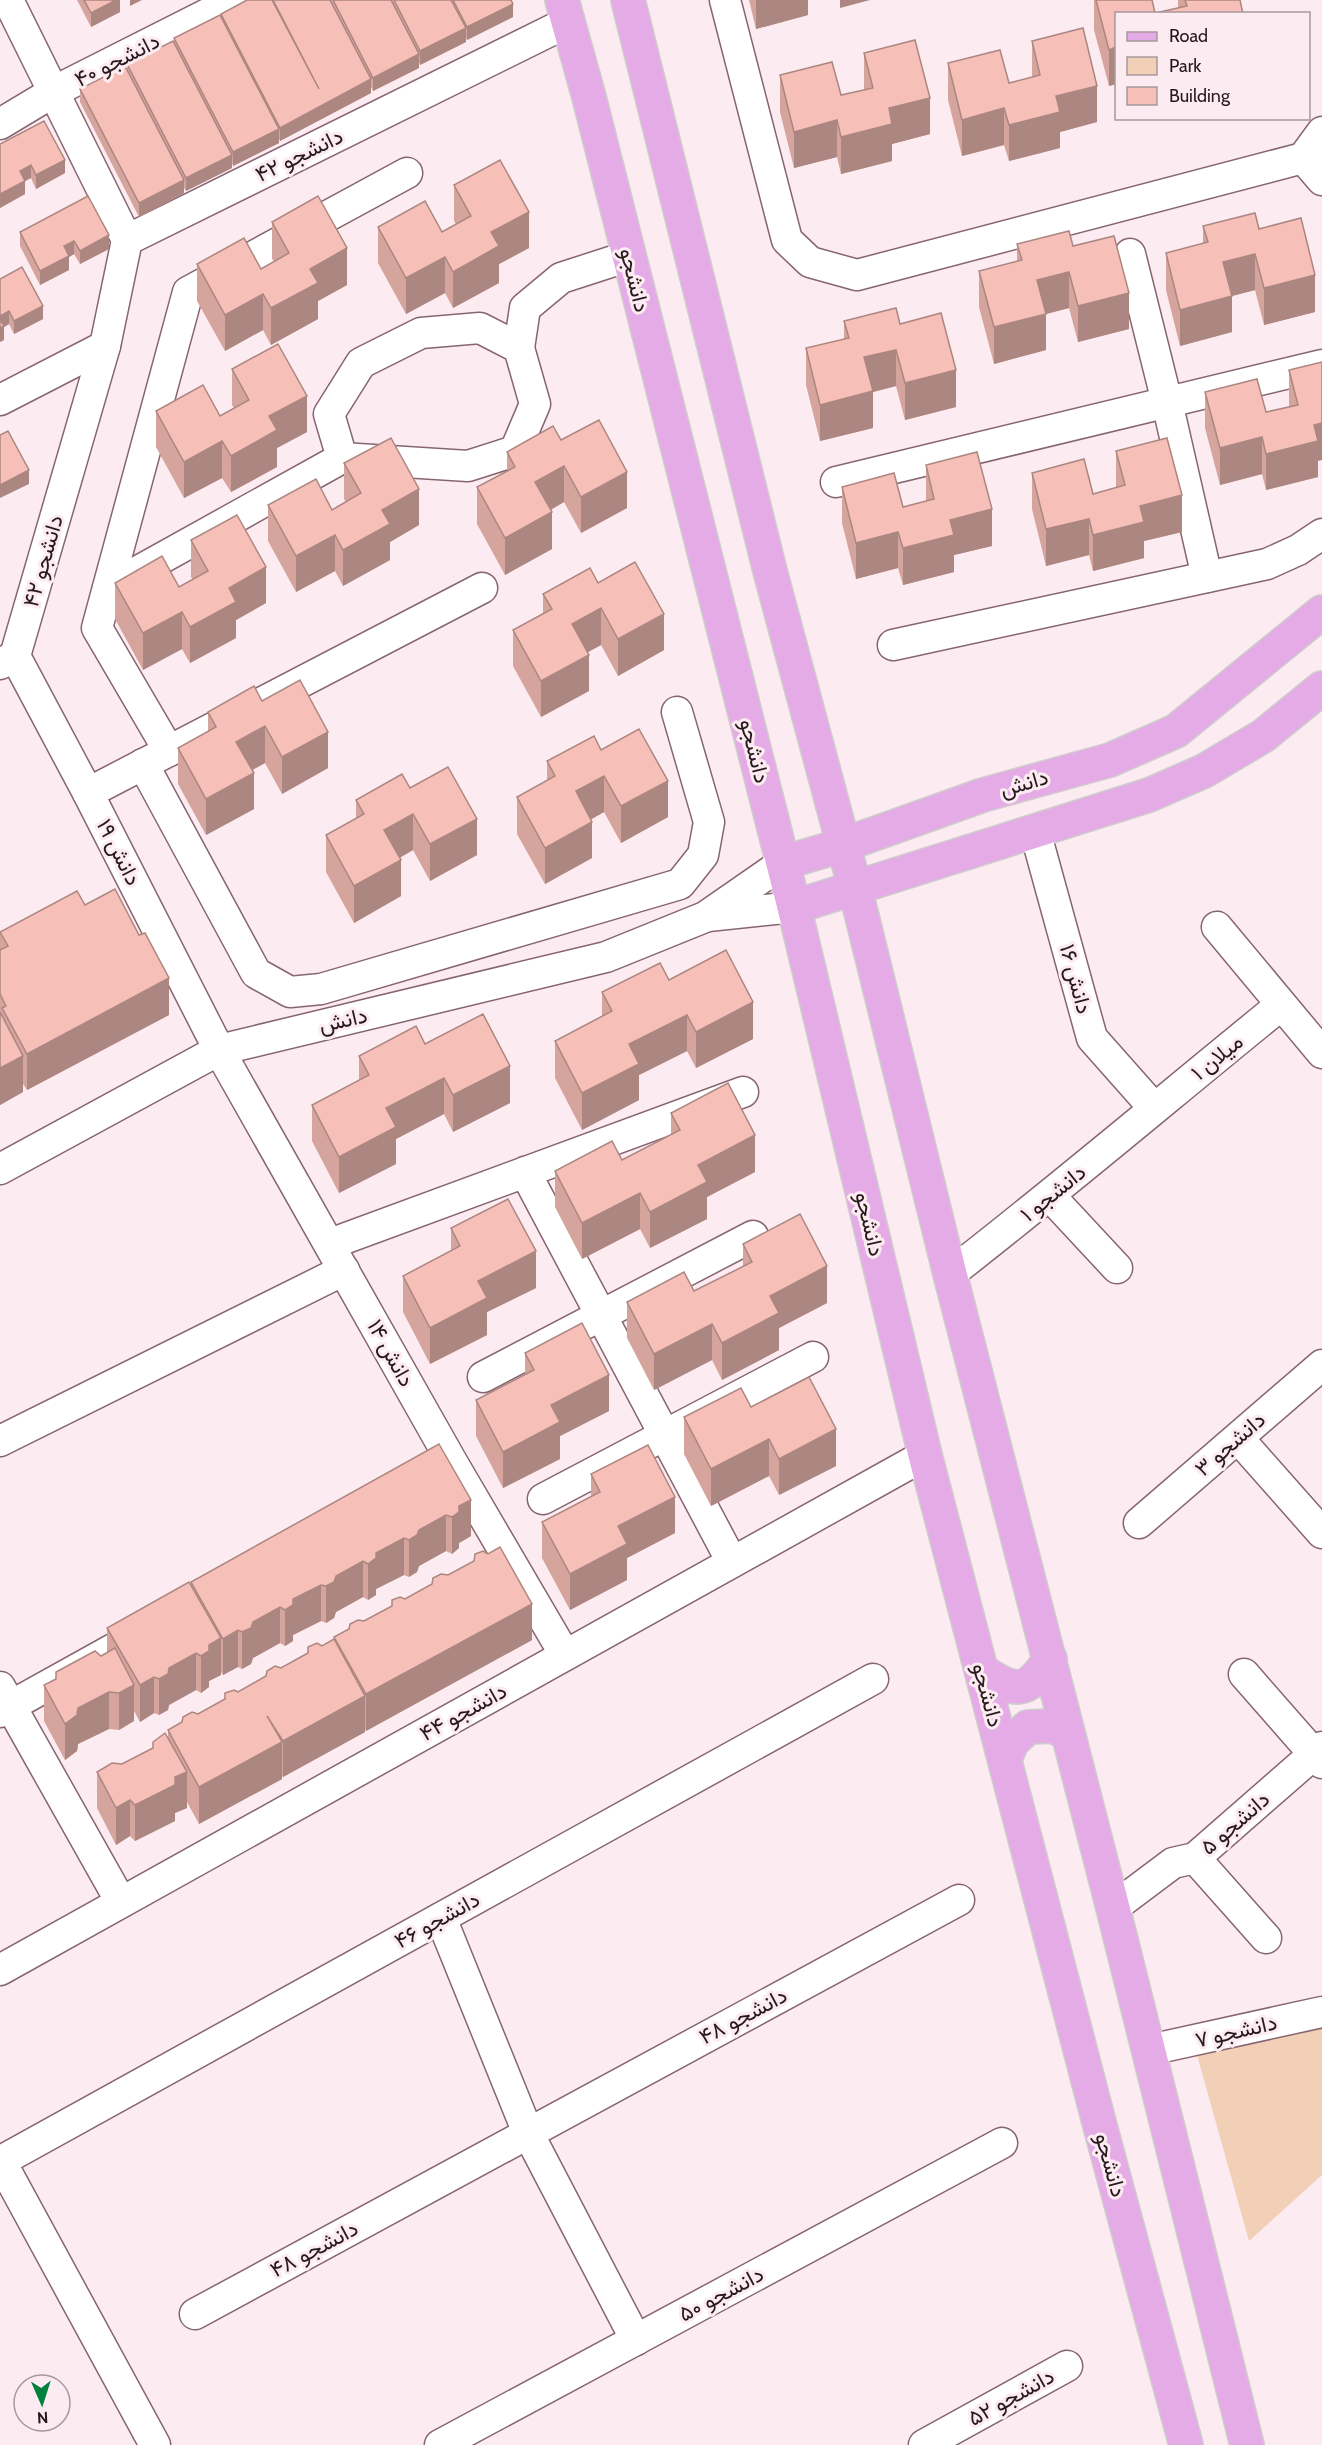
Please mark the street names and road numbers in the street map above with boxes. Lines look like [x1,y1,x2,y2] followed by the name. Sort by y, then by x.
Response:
[70,27,164,93] street label: دانشجو ۴۰
[251,122,347,188] street label: دانشجو ۴۲
[614,245,656,315] street label: دانشجو
[17,512,69,610] street label: دانشجو ۴۲
[734,716,776,786] street label: دانشجو
[997,763,1051,803] street label: دانش
[91,814,147,890] street label: دانش ۱۹
[1054,941,1098,1017] street label: دانش ۱۶
[316,1001,370,1039] street label: دانش
[1186,1028,1248,1086] street label: میلان ۱
[1015,1158,1091,1228] street label: دانشجو ۱
[850,1189,890,1259] street label: دانشجو
[361,1315,421,1391] street label: دانش ۱۴
[1189,1406,1271,1482] street label: دانشجو ۳
[967,1660,1009,1730] street label: دانشجو
[415,1677,511,1747] street label: دانشجو ۴۴
[1195,1786,1275,1860] street label: دانشجو ۵
[390,1886,484,1954] street label: دانشجو ۴۶
[694,1982,792,2050] street label: دانشجو ۴۸
[1192,2008,1280,2054] street label: دانشجو ۷
[1090,2130,1132,2200] street label: دانشجو
[265,2215,363,2283] street label: دانشجو ۴۸
[674,2260,768,2328] street label: دانشجو ۵۰
[963,2362,1059,2432] street label: دانشجو ۵۲

